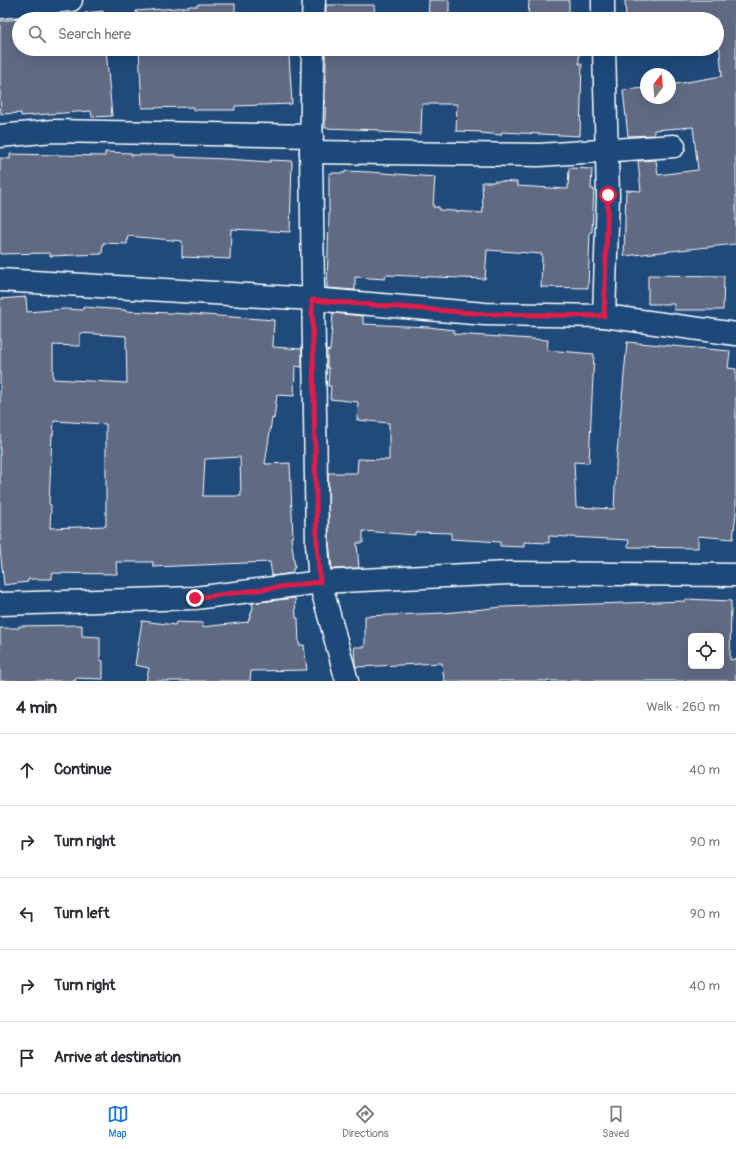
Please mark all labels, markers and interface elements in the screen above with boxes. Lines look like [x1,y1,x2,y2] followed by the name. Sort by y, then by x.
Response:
[12,12,724,56] search box
[26,23,48,45] icon: search
[58,25,131,44] text: Search here
[640,68,676,104] north arrow
[599,186,617,204] route start
[186,589,204,607] route end
[688,633,724,669] map controls
[688,633,724,669] button: locate
[16,697,57,718] text: 4 min
[646,699,720,715] text: Walk · 260 m
[16,759,38,781] icon: ahead
[54,760,112,779] text: Continue
[689,762,720,778] text: 40 m
[16,831,38,853] icon: right
[54,832,115,851] text: Turn right
[690,834,720,850] text: 90 m
[16,903,38,925] icon: left
[54,904,110,923] text: Turn left
[690,906,720,922] text: 90 m
[16,975,38,997] icon: right
[54,976,115,995] text: Turn right
[689,978,720,994] text: 40 m
[16,1047,38,1069] icon: arrive
[54,1048,181,1067] text: Arrive at destination
[107,1103,129,1140] tab: Map
[342,1103,389,1140] tab: Directions
[602,1103,629,1140] tab: Saved

